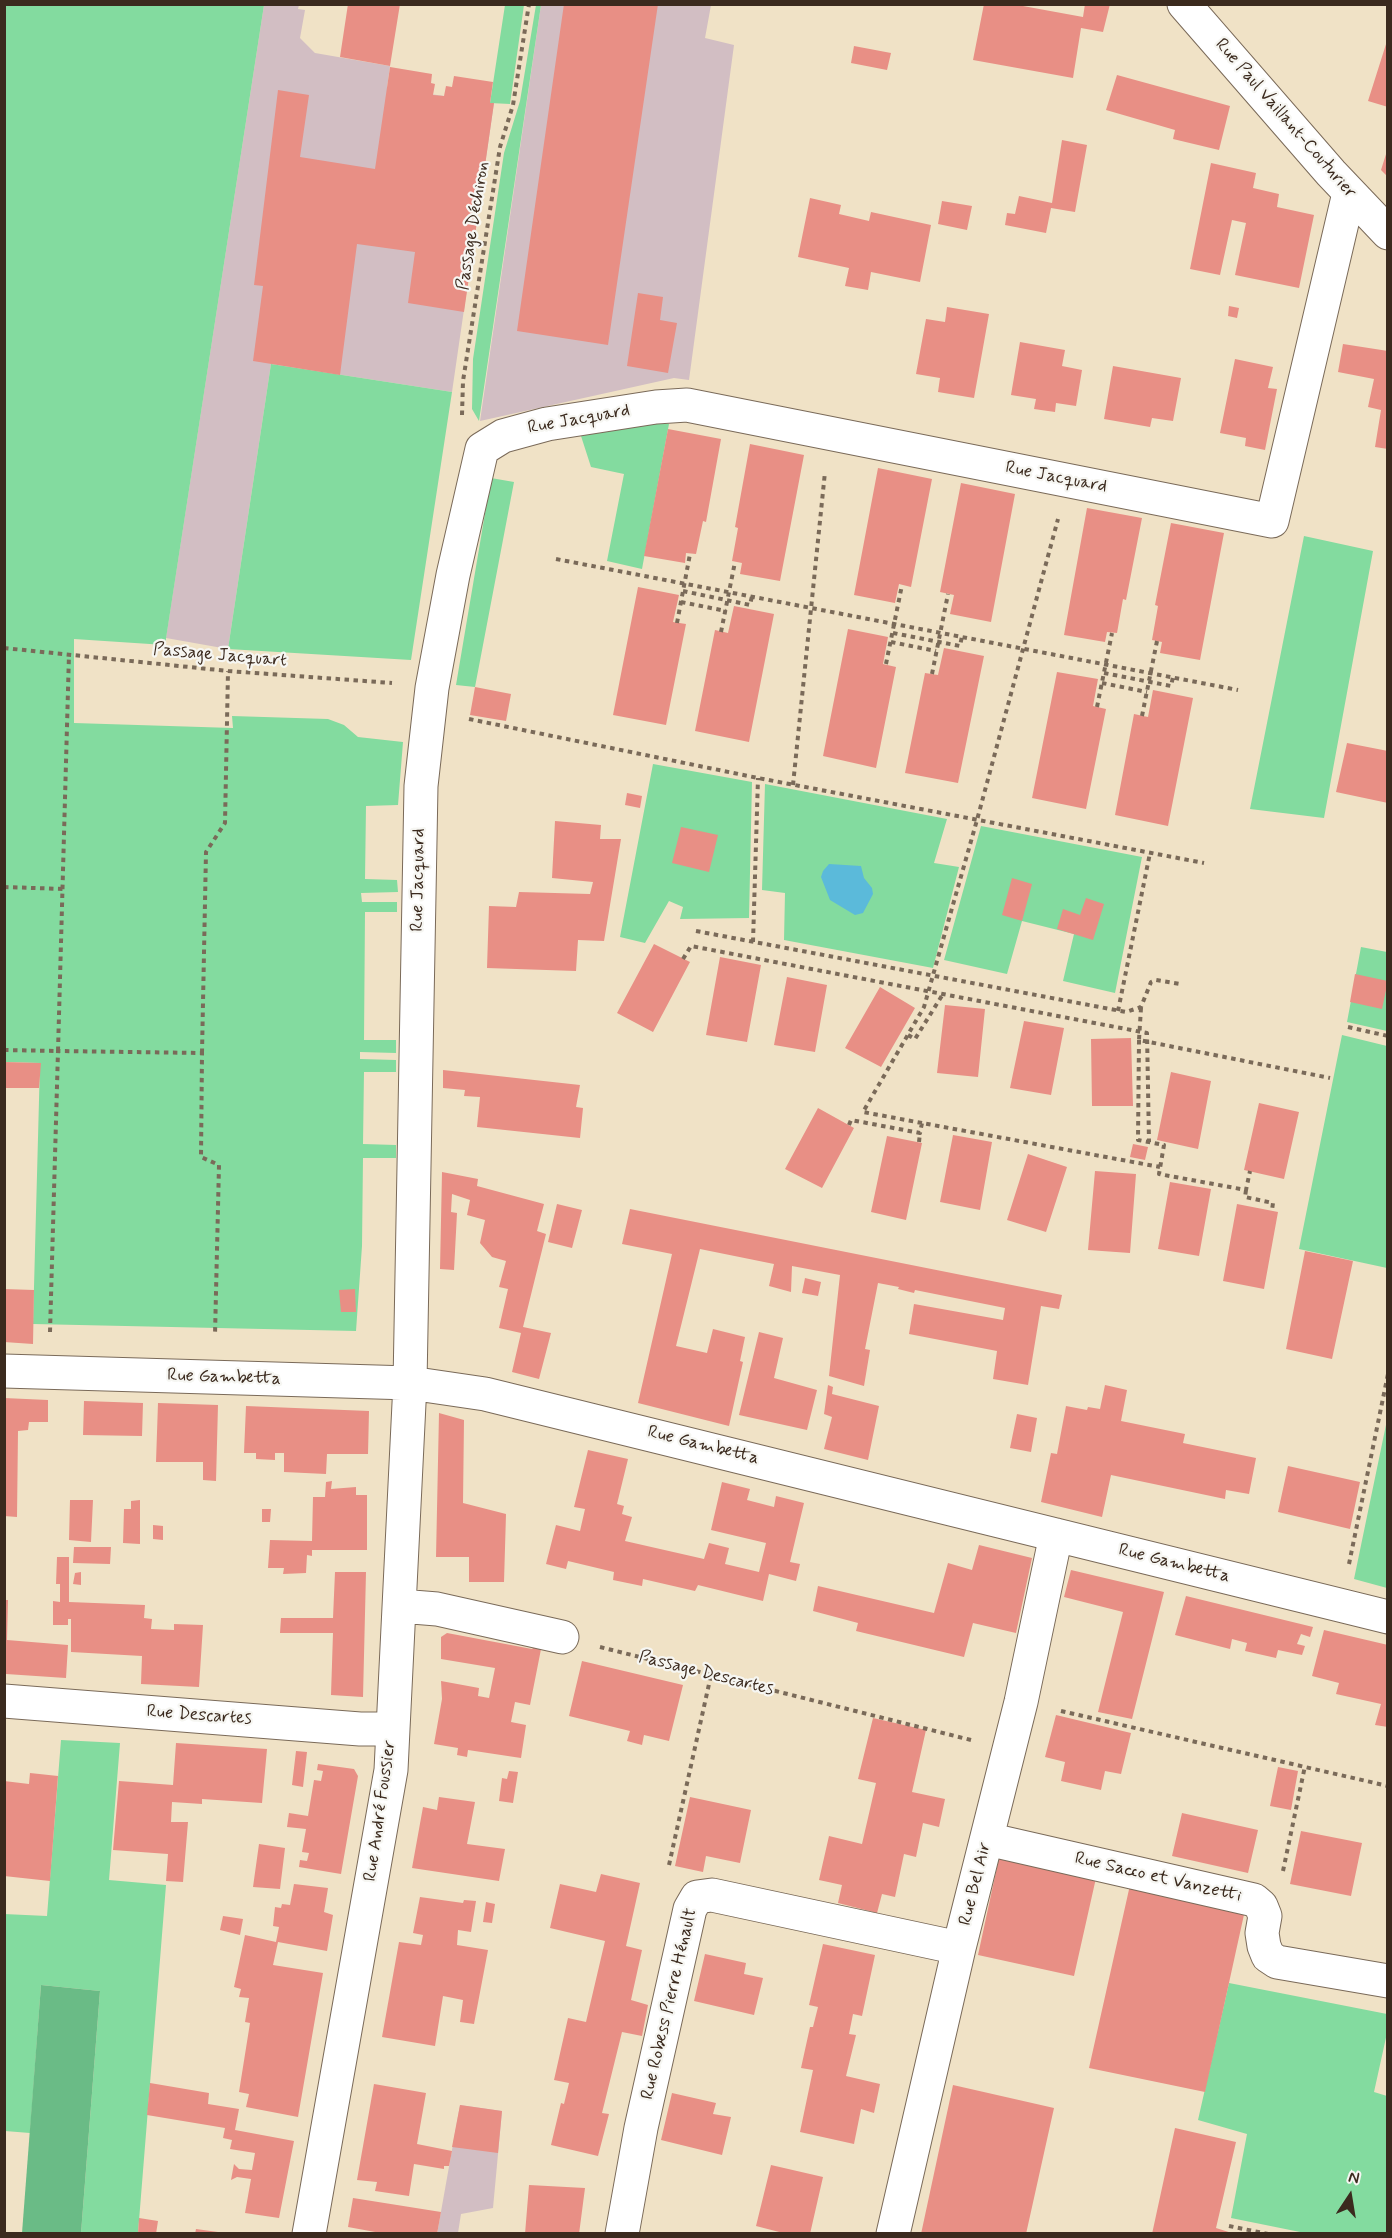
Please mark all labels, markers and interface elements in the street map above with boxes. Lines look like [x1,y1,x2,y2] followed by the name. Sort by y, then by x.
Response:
[1210,35,1360,203] street label: Rue Paul Vaillant-Couturier
[453,160,495,292] street label: Passage Déchiron
[526,400,632,440] street label: Rue Jacquard
[1003,458,1109,498] street label: Rue Jacquard
[152,639,288,673] street label: Passage Jacquart
[407,828,431,932] street label: Rue Jacquard
[167,1365,281,1391] street label: Rue Gambetta
[645,1422,761,1470] street label: Rue Gambetta
[1116,1540,1232,1588] street label: Rue Gambetta
[636,1647,776,1701] street label: Passage Descartes
[146,1702,252,1730] street label: Rue Descartes
[360,1739,402,1883] street label: Rue André Foussier
[955,1840,997,1928] street label: Rue Bel Air
[1072,1848,1244,1908] street label: Rue Sacco et Vanzetti
[637,1906,703,2102] street label: Rue Robess Pierre Hénault
[1320,2166,1380,2226] north arrow
[1346,2167,1361,2189] text: N

